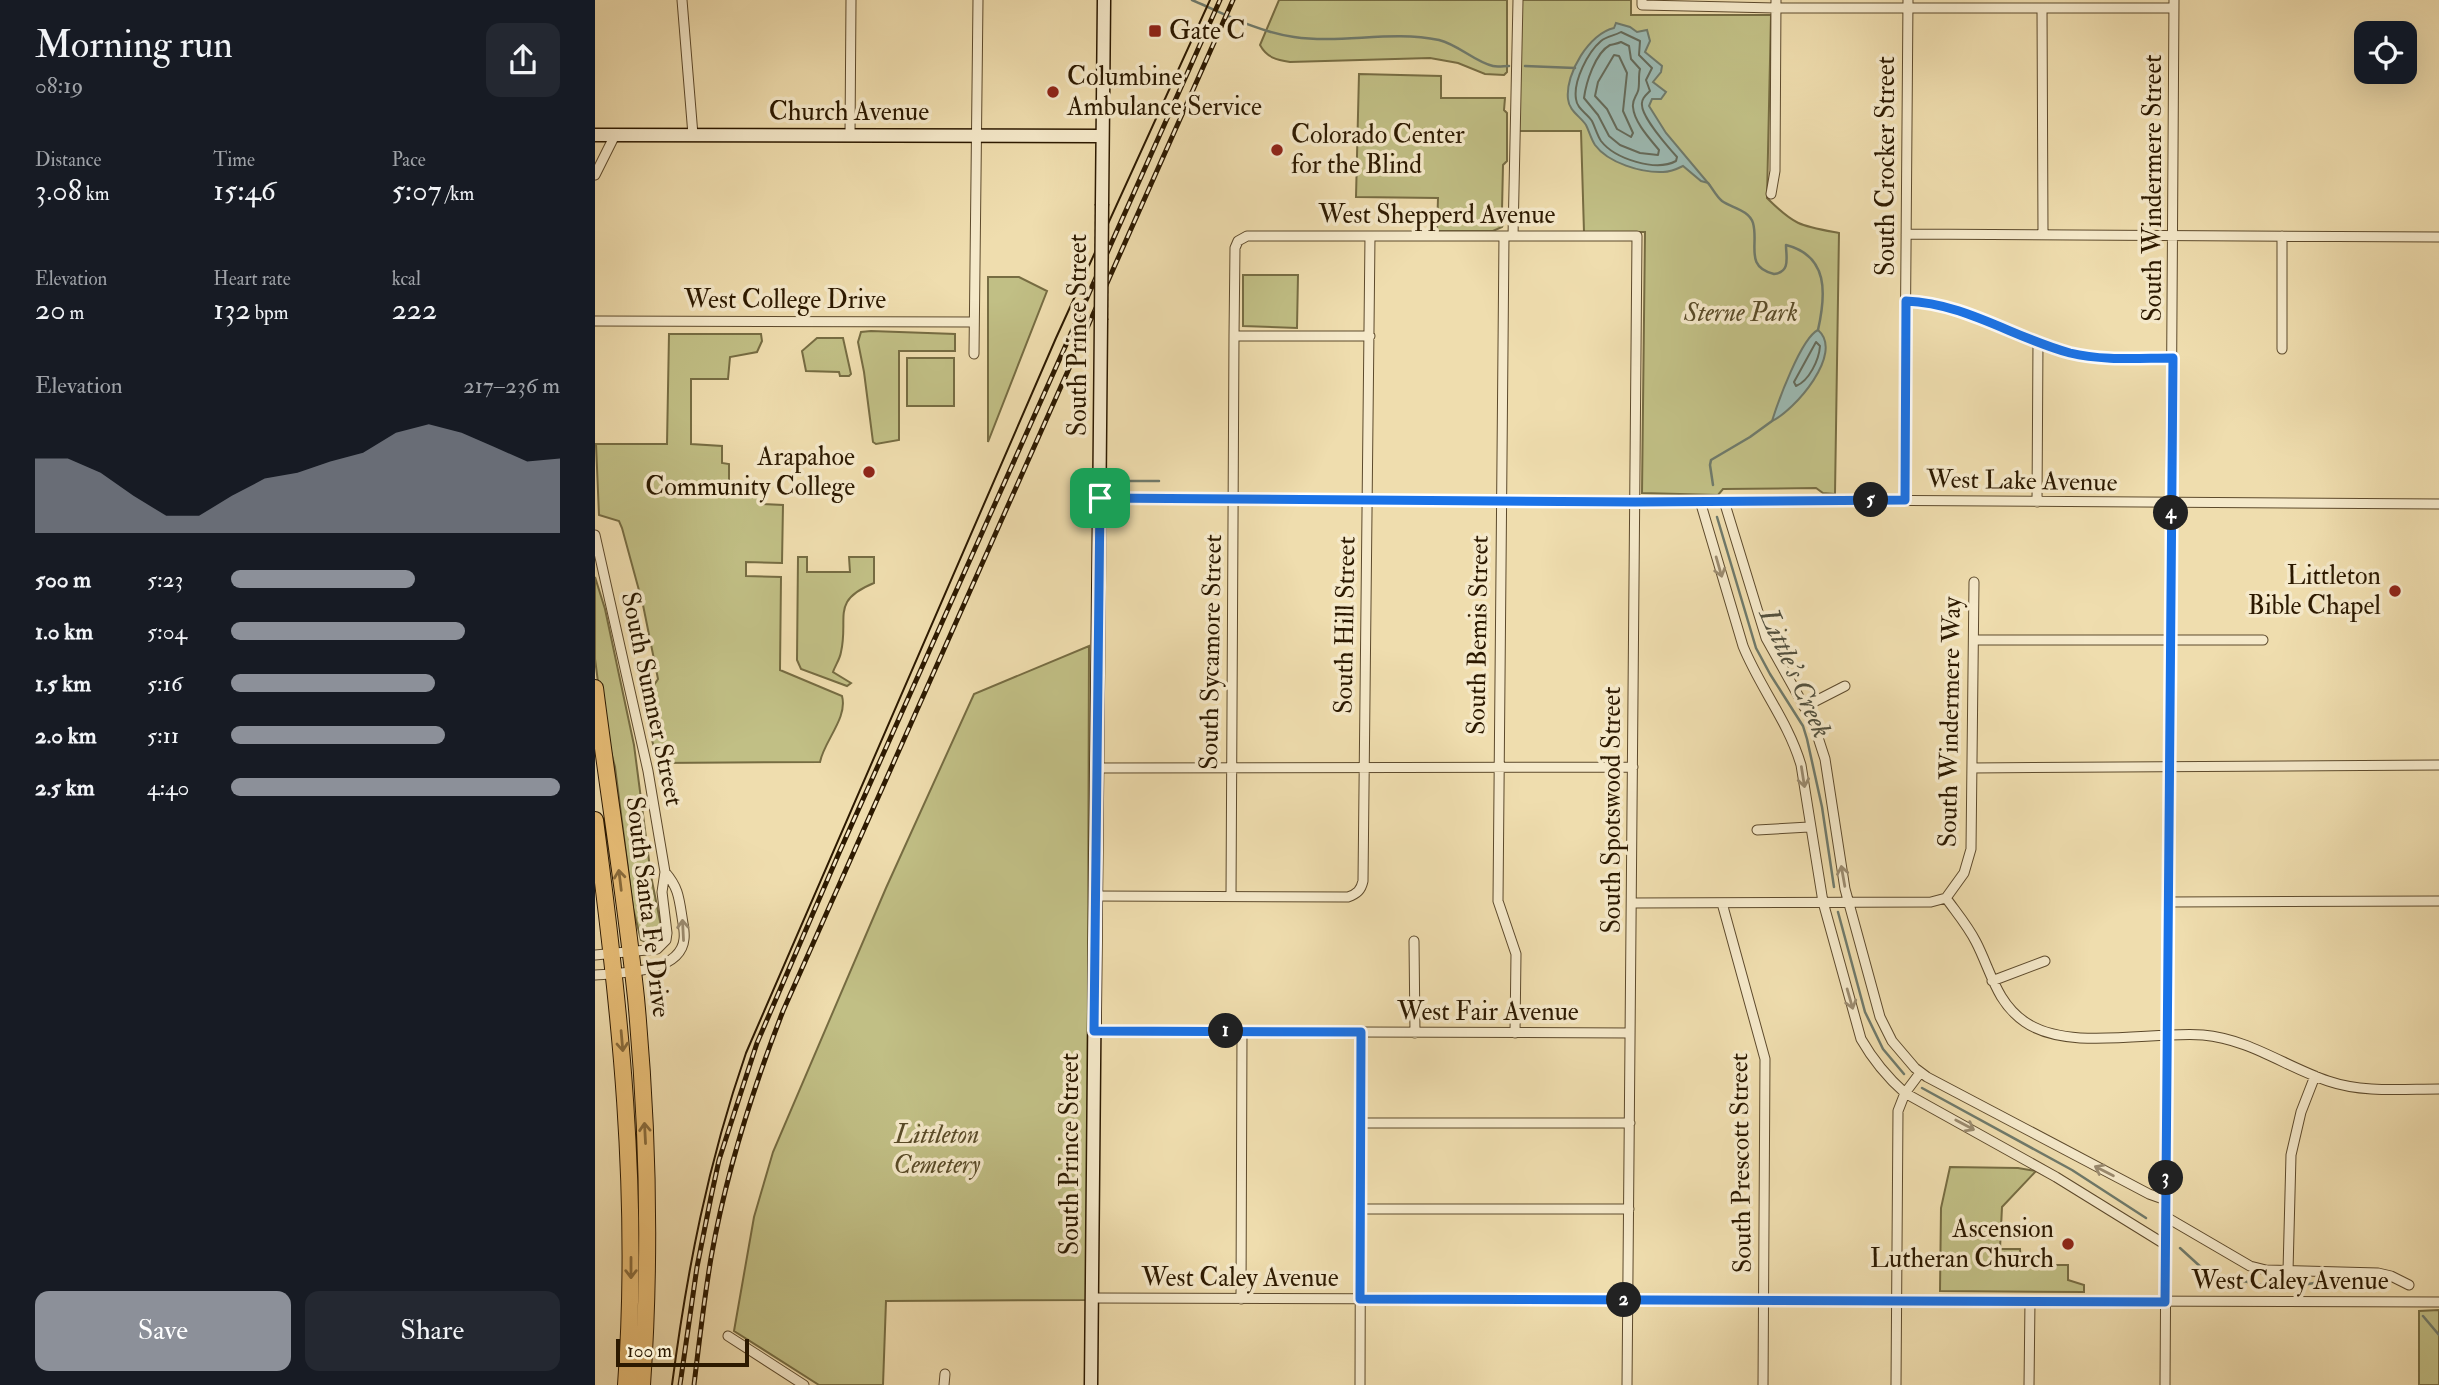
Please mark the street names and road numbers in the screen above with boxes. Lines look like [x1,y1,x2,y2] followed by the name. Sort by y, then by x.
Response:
[2137,54,2169,322] street label: South Windermere Street
[1870,56,1902,276] street label: South Crocker Street
[769,96,929,128] street label: Church Avenue
[1318,199,1556,232] street label: West Shepperd Avenue
[1062,234,1094,436] street label: South Prince Street
[683,284,886,316] street label: West College Drive
[1925,463,2118,499] street label: West Lake Avenue
[1193,534,1229,770] street label: South Sycamore Street
[1460,535,1496,735] street label: South Bemis Street
[1327,536,1363,714] street label: South Hill Street
[614,589,690,809] street label: South Sumner Street
[1932,596,1968,848] street label: South Windermere Way
[1596,686,1629,934] street label: South Spotswood Street
[619,795,677,1019] street label: South Santa Fe Drive
[1396,996,1579,1028] street label: West Fair Avenue
[1054,1053,1086,1255] street label: South Prince Street
[1723,1053,1759,1273] street label: South Prescott Street
[1140,1262,1339,1294] street label: West Caley Avenue
[2190,1265,2389,1297] street label: West Caley Avenue

